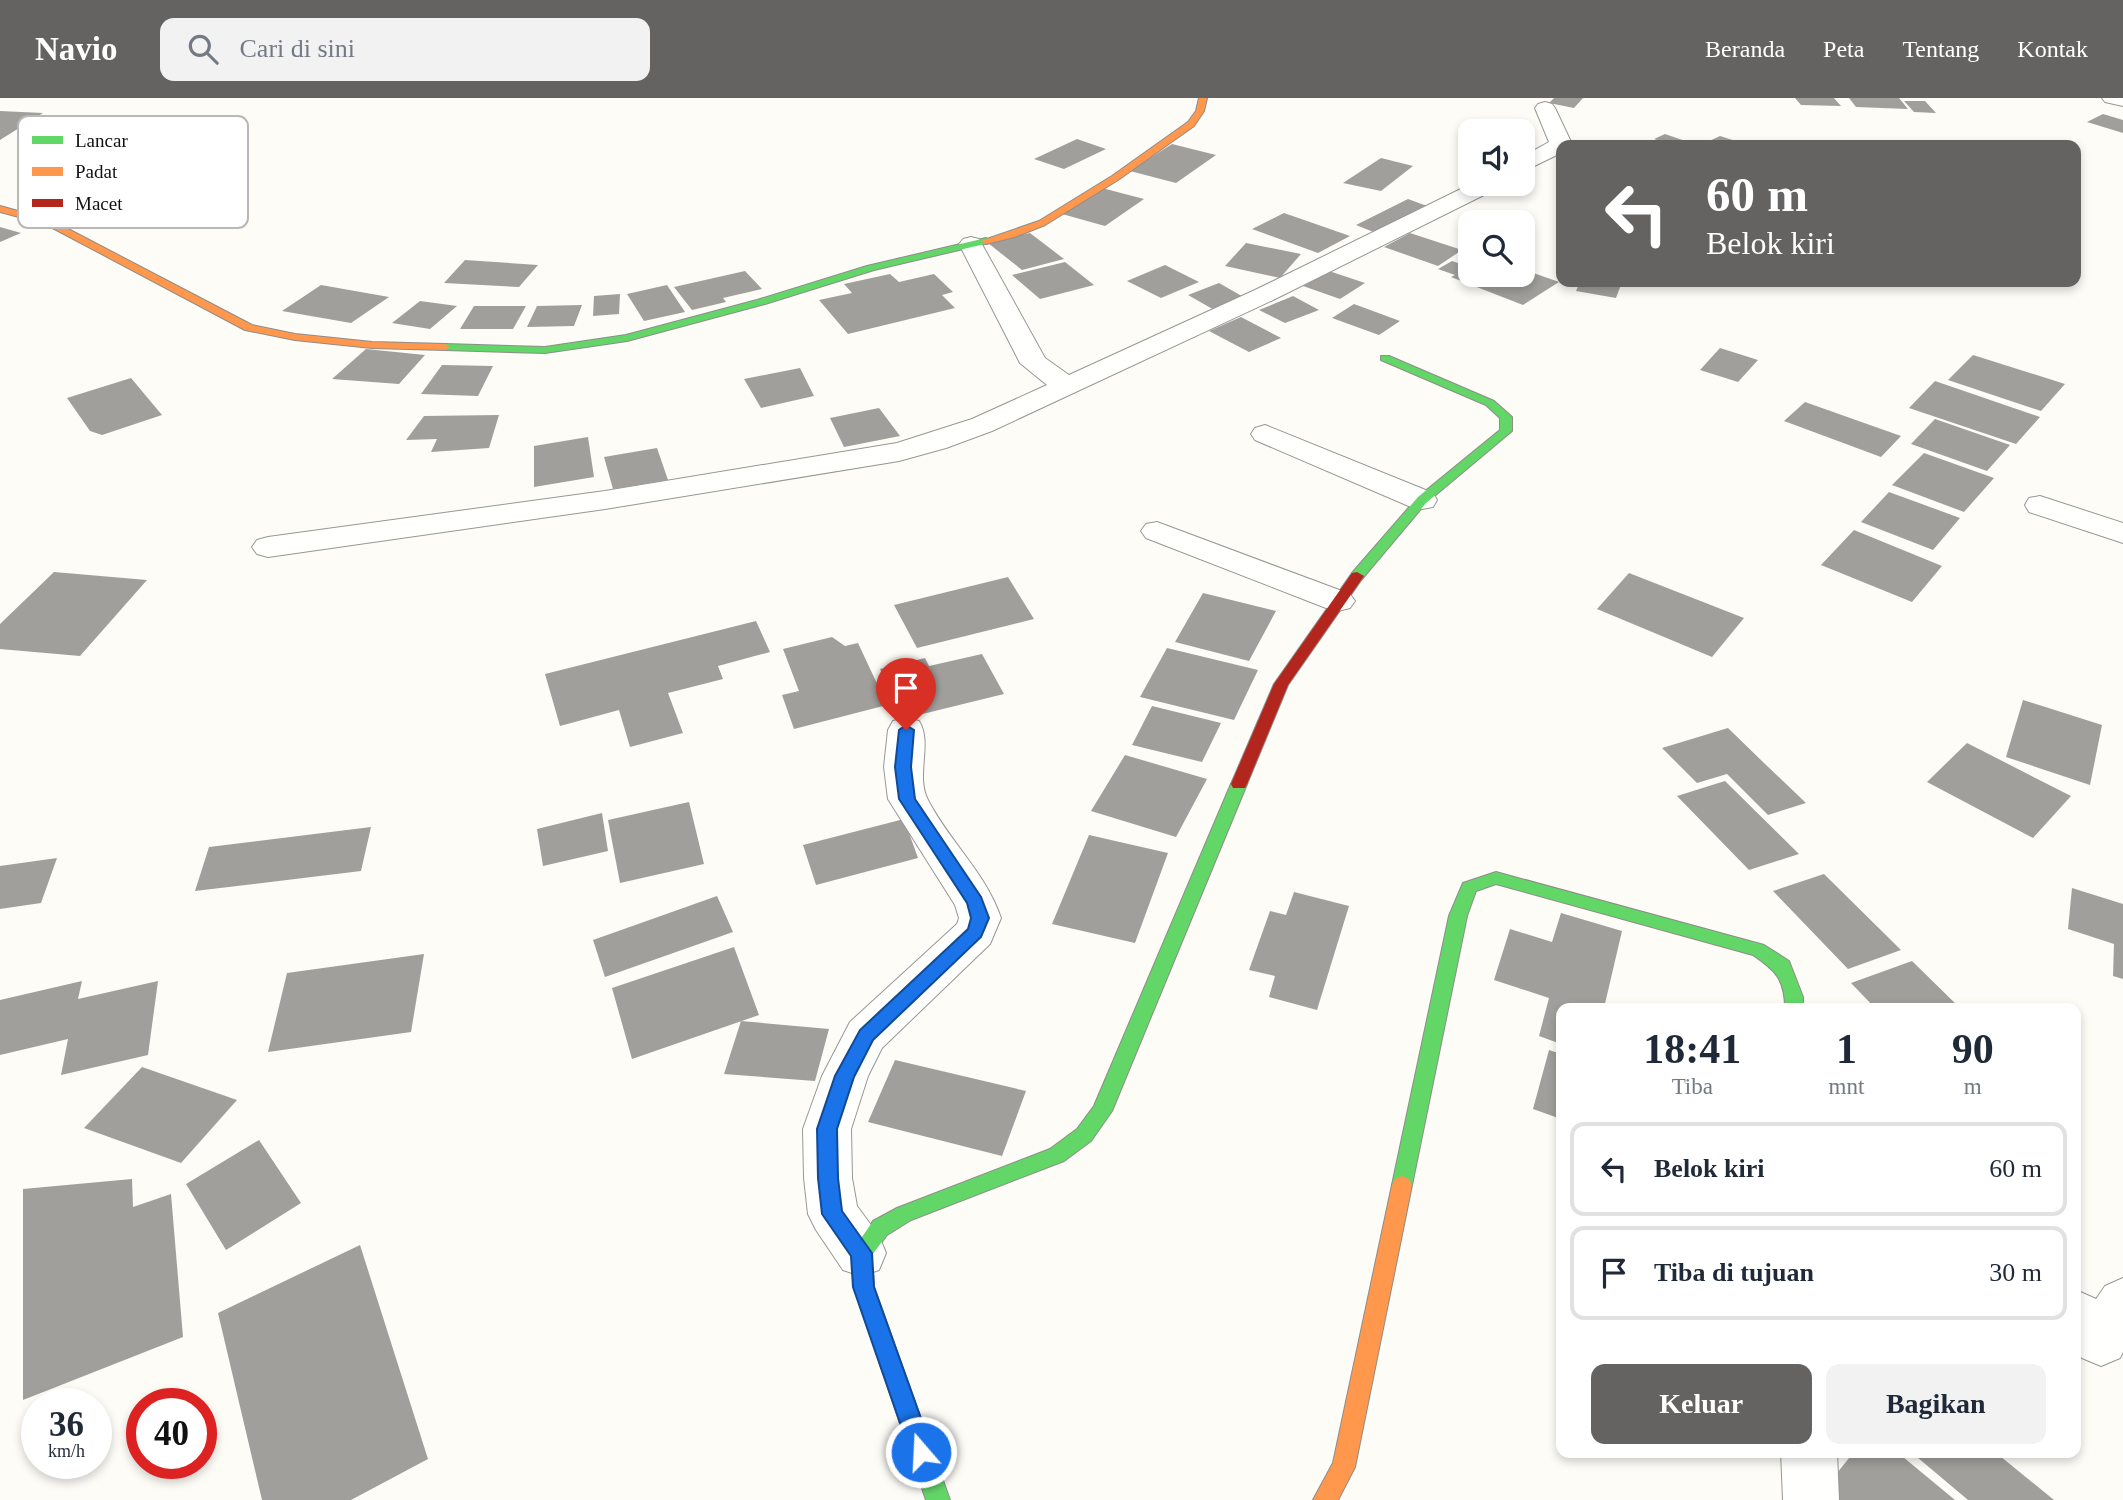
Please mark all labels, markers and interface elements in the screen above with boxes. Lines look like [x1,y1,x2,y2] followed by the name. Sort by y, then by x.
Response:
[160,18,650,81] search box
[184,30,222,68] icon: search
[35,31,118,67] text: Navio
[240,34,355,63] text: Cari di sini
[1705,36,1785,62] text: Beranda
[1823,36,1864,62] text: Peta
[1902,36,1979,62] text: Tentang
[2017,36,2088,62] text: Kontak
[18,116,248,228] legend
[1458,119,1535,287] map controls
[1458,119,1535,196] button: sound
[75,130,128,151] text: Lancar
[75,161,118,182] text: Padat
[1706,167,1808,222] text: 60 m
[1591,168,1682,259] icon: left
[75,193,123,214] text: Macet
[1458,210,1535,287] button: search
[1706,225,1835,261] text: Belok kiri
[876,658,936,730] pin
[887,669,925,707] icon: arrive
[1643,1026,1741,1072] text: 18:41
[1836,1026,1857,1072] text: 1
[1952,1026,1994,1072] text: 90
[1672,1074,1713,1099] text: Tiba
[1829,1074,1864,1099] text: mnt
[1964,1074,1982,1099] text: m
[1595,1150,1633,1188] icon: left
[1654,1154,1765,1183] text: Belok kiri
[1989,1154,2042,1183] text: 60 m
[1595,1254,1633,1292] icon: arrive
[1654,1258,1814,1287] text: Tiba di tujuan
[1989,1258,2042,1287] text: 30 m
[1591,1364,1812,1444] button: Keluar
[1826,1364,2046,1444] button: Bagikan
[126,1388,217,1479] speed limit sign: 40
[49,1405,84,1444] text: 36
[884,1415,958,1489] position arrow
[48,1441,85,1461] text: km/h

